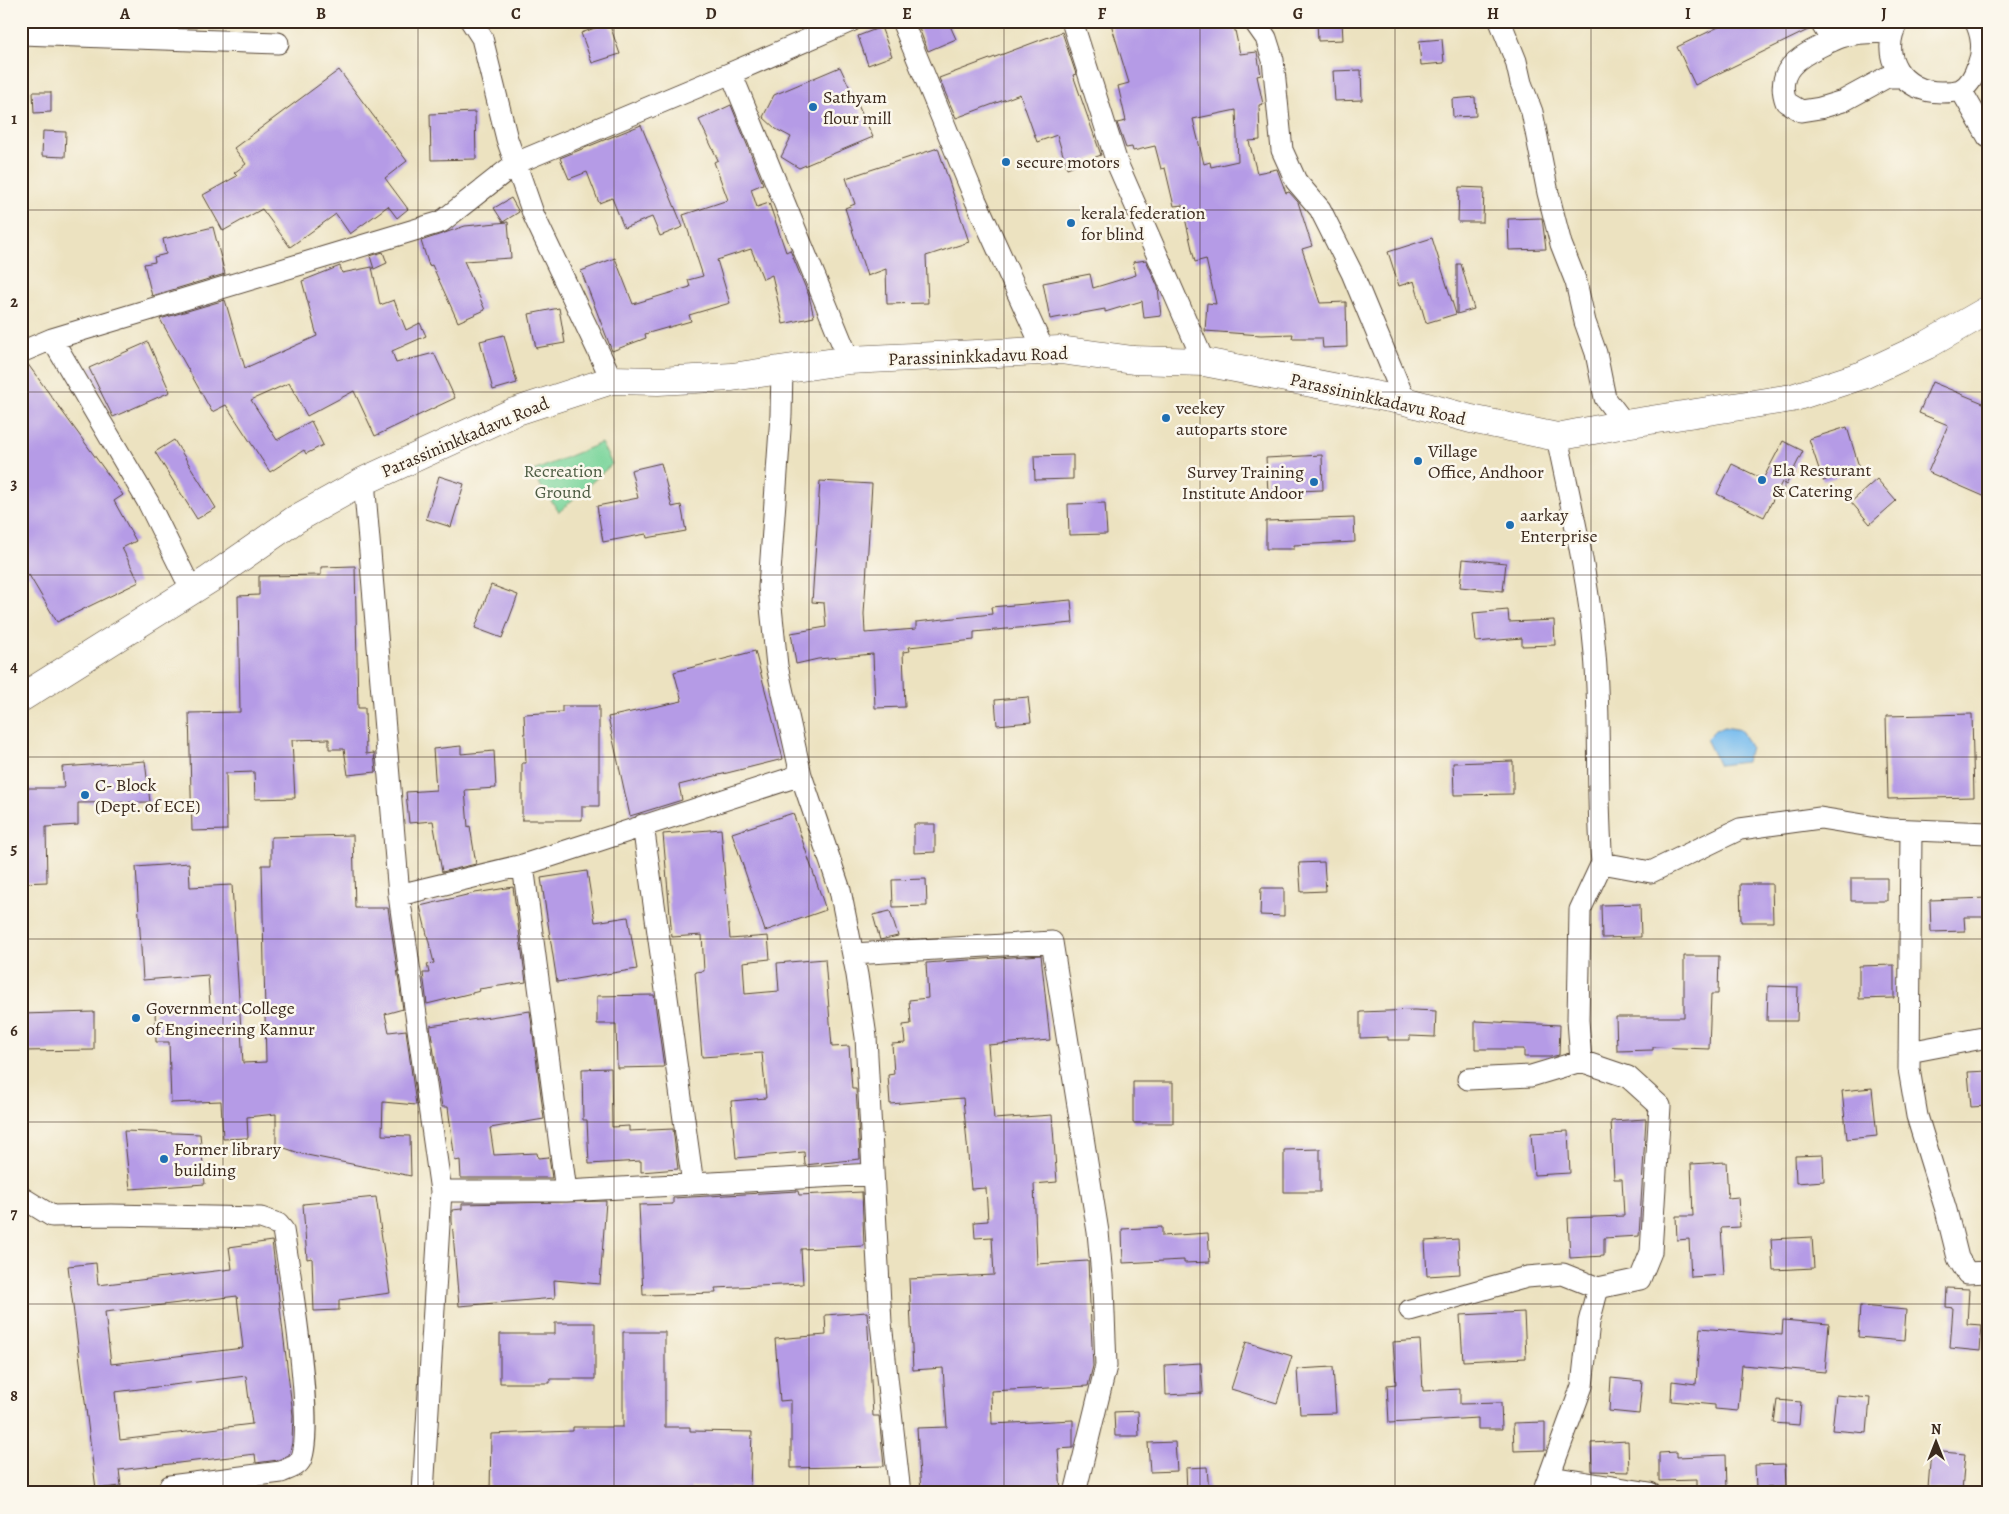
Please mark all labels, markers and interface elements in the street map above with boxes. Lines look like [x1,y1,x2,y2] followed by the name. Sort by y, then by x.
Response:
[119,3,131,25] text: A
[316,3,326,25] text: B
[511,3,521,25] text: C
[705,3,717,25] text: D
[902,3,912,25] text: E
[1098,3,1107,25] text: F
[1293,3,1303,25] text: G
[1487,3,1499,25] text: H
[1685,3,1691,25] text: I
[1881,3,1887,25] text: J
[823,85,892,130] place label: Sathyam flour mill
[807,101,819,113] marker: Sathyam flour mill
[11,108,17,130] text: 1
[1016,150,1120,174] place label: secure motors
[1000,156,1012,168] marker: secure motors
[1081,201,1206,246] place label: kerala federation for blind
[1065,217,1077,229] marker: kerala federation for blind
[10,291,18,313] text: 2
[888,341,1069,371] street label: Parassininkkadavu Road
[1288,367,1469,431] street label: Parassininkkadavu Road
[378,391,553,483] street label: Parassininkkadavu Road
[1175,396,1287,441] place label: veekey autoparts store
[1160,412,1172,424] marker: veekey autoparts store
[1427,439,1544,484] place label: Village Office, Andhoor
[1412,455,1424,467] marker: Village Office, Andhoor
[1772,458,1871,503] place label: Ela Resturant & Catering
[523,459,603,504] park label: Recreation Ground
[1182,460,1304,505] place label: Survey Training Institute Andoor
[11,473,18,495] text: 3
[1756,474,1768,486] marker: Ela Resturant & Catering
[1308,476,1320,488] marker: Survey Training Institute Andoor
[1520,503,1598,548] place label: aarkay Enterprise
[1504,519,1516,531] marker: aarkay Enterprise
[10,656,18,678] text: 4
[95,773,200,818] place label: C- Block (Dept. of ECE)
[79,789,91,801] marker: C- Block (Dept. of ECE)
[11,838,18,860] text: 5
[146,996,315,1041] place label: Government College of Engineering Kannur
[130,1012,142,1024] marker: Government College of Engineering Kannur
[10,1020,18,1042] text: 6
[174,1137,282,1182] place label: Former library building
[158,1153,170,1165] marker: Former library building
[11,1203,18,1225] text: 7
[10,1385,18,1407] text: 8
[1912,1416,1962,1466] north arrow
[1931,1420,1941,1439] text: N

